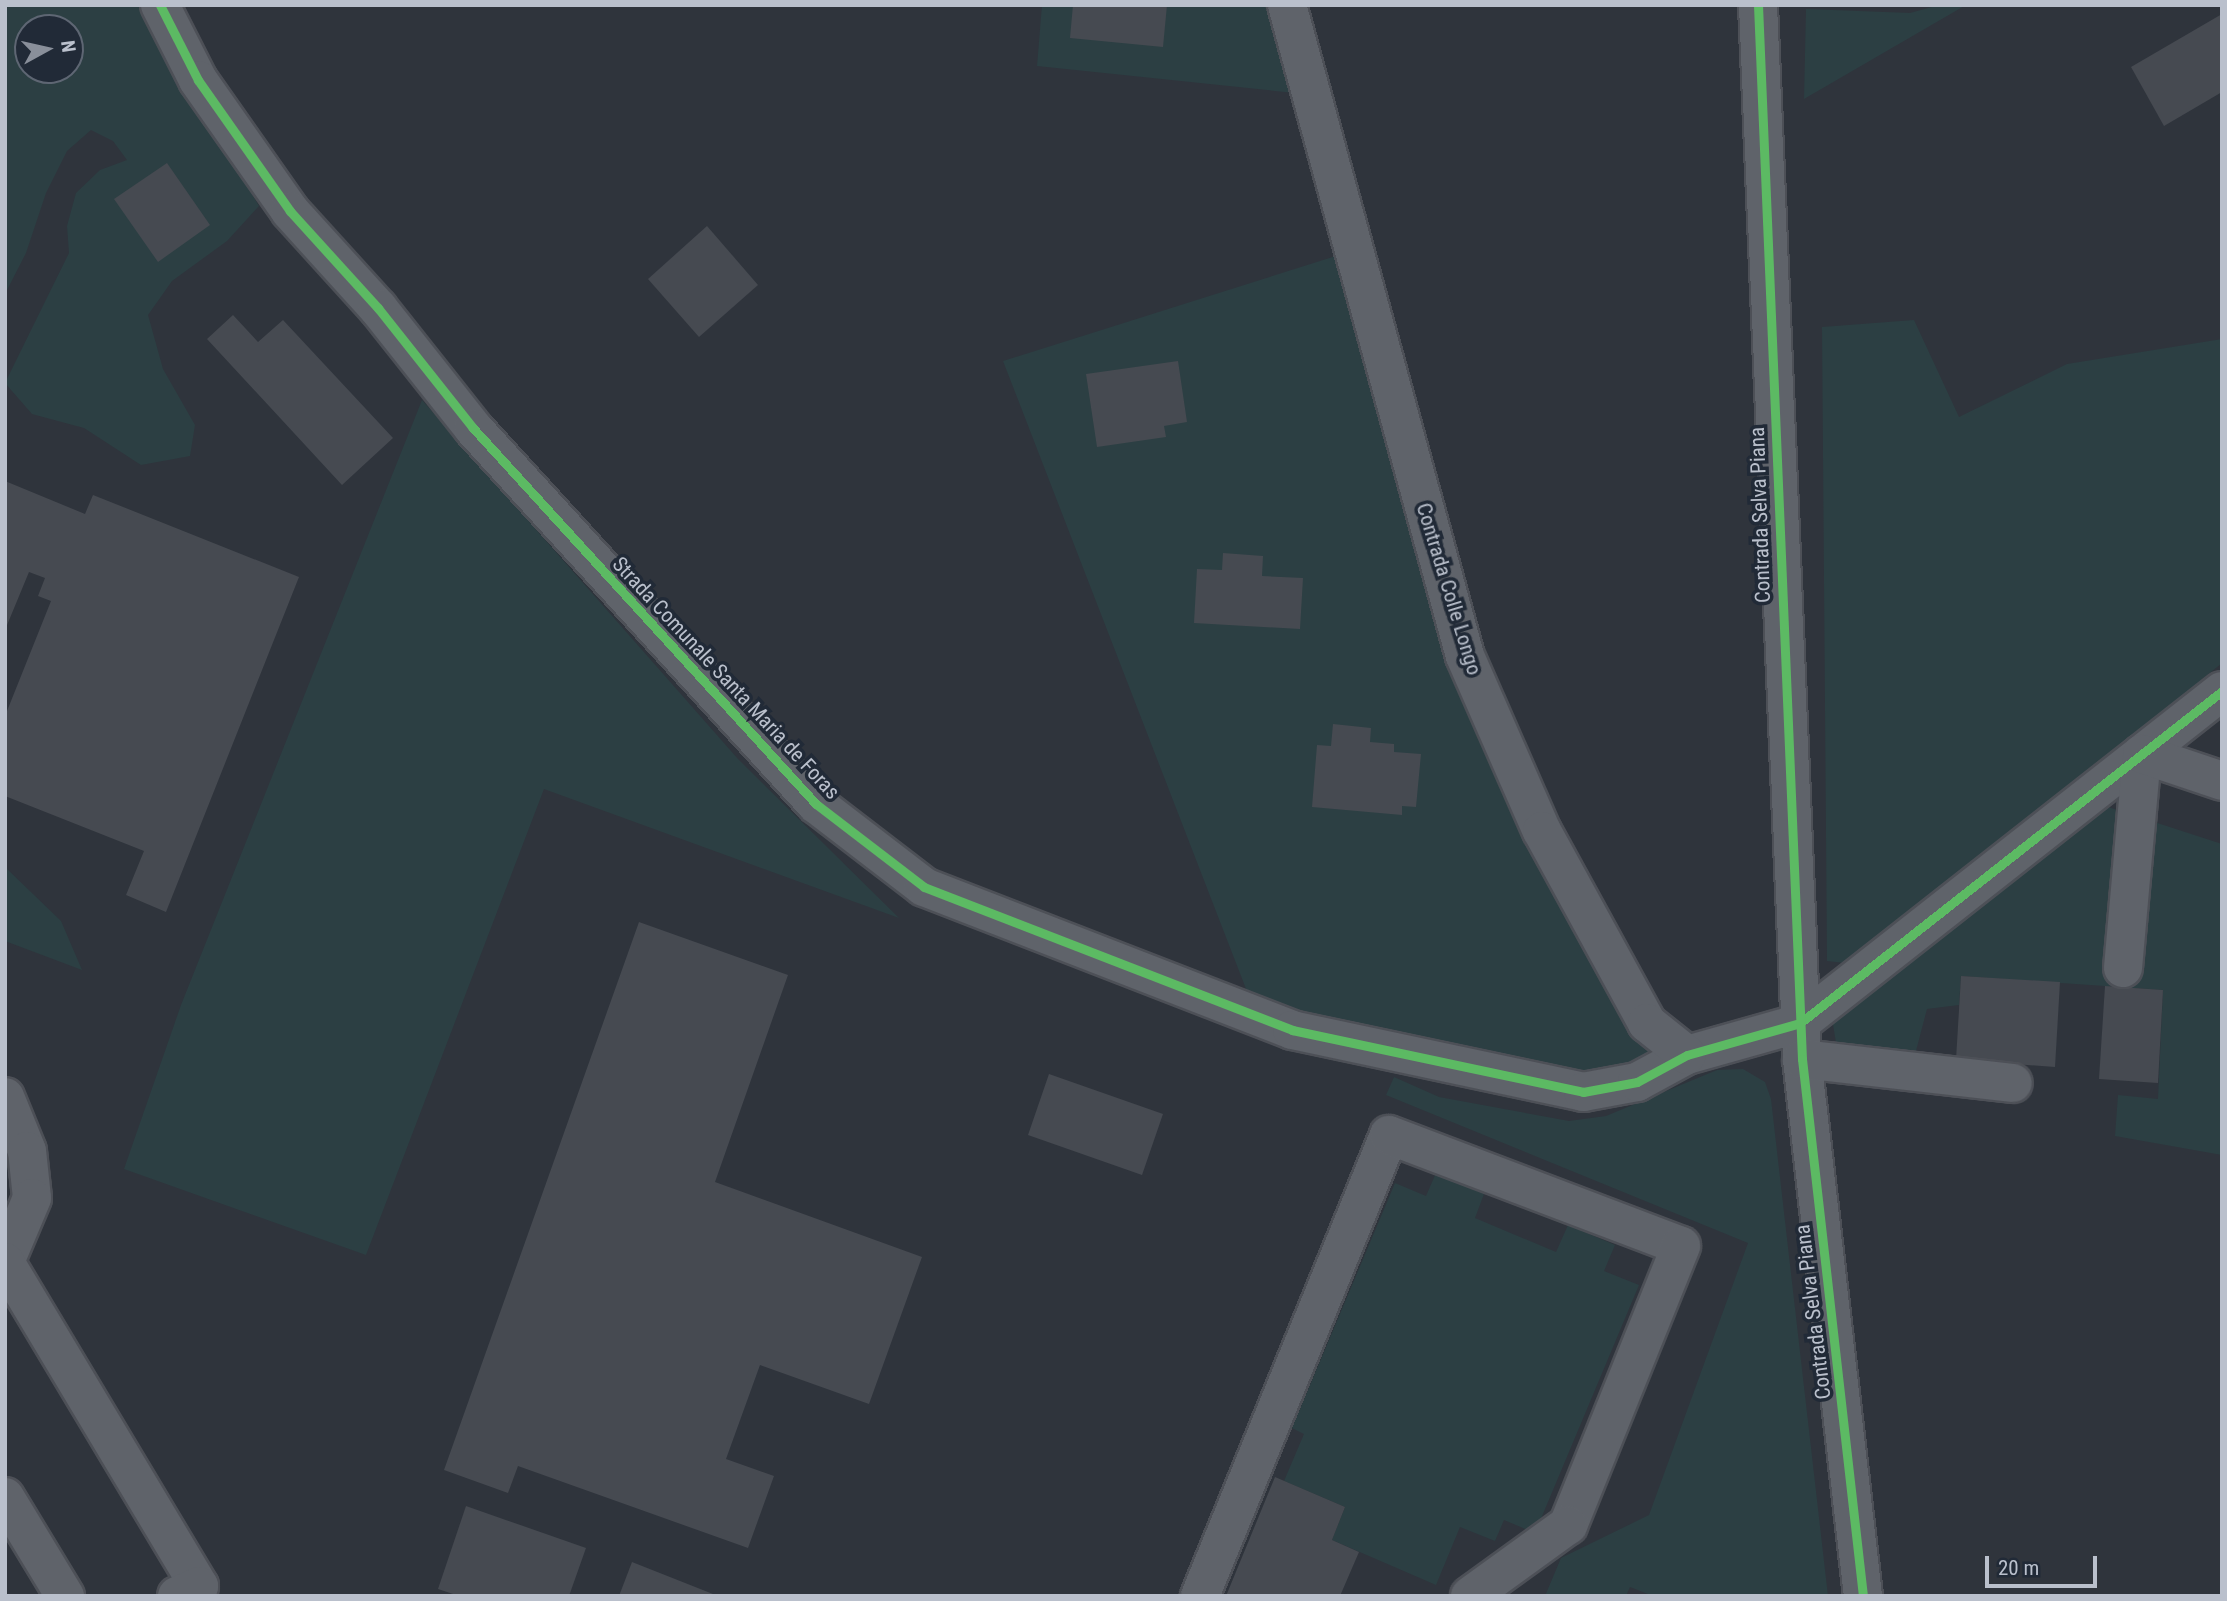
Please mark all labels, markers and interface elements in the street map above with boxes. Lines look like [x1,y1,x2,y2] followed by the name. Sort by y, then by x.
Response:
[14,14,84,84] north arrow
[56,39,81,54] text: N
[1744,427,1776,603] street label: Contrada Selva Piana
[1411,500,1487,678] street label: Contrada Colle Longo
[607,552,845,804] street label: Strada Comunale Santa Maria de Foras
[1790,1223,1836,1401] street label: Contrada Selva Piana
[1989,1542,2101,1586] scale bar
[1998,1556,2039,1580] text: 20 m

